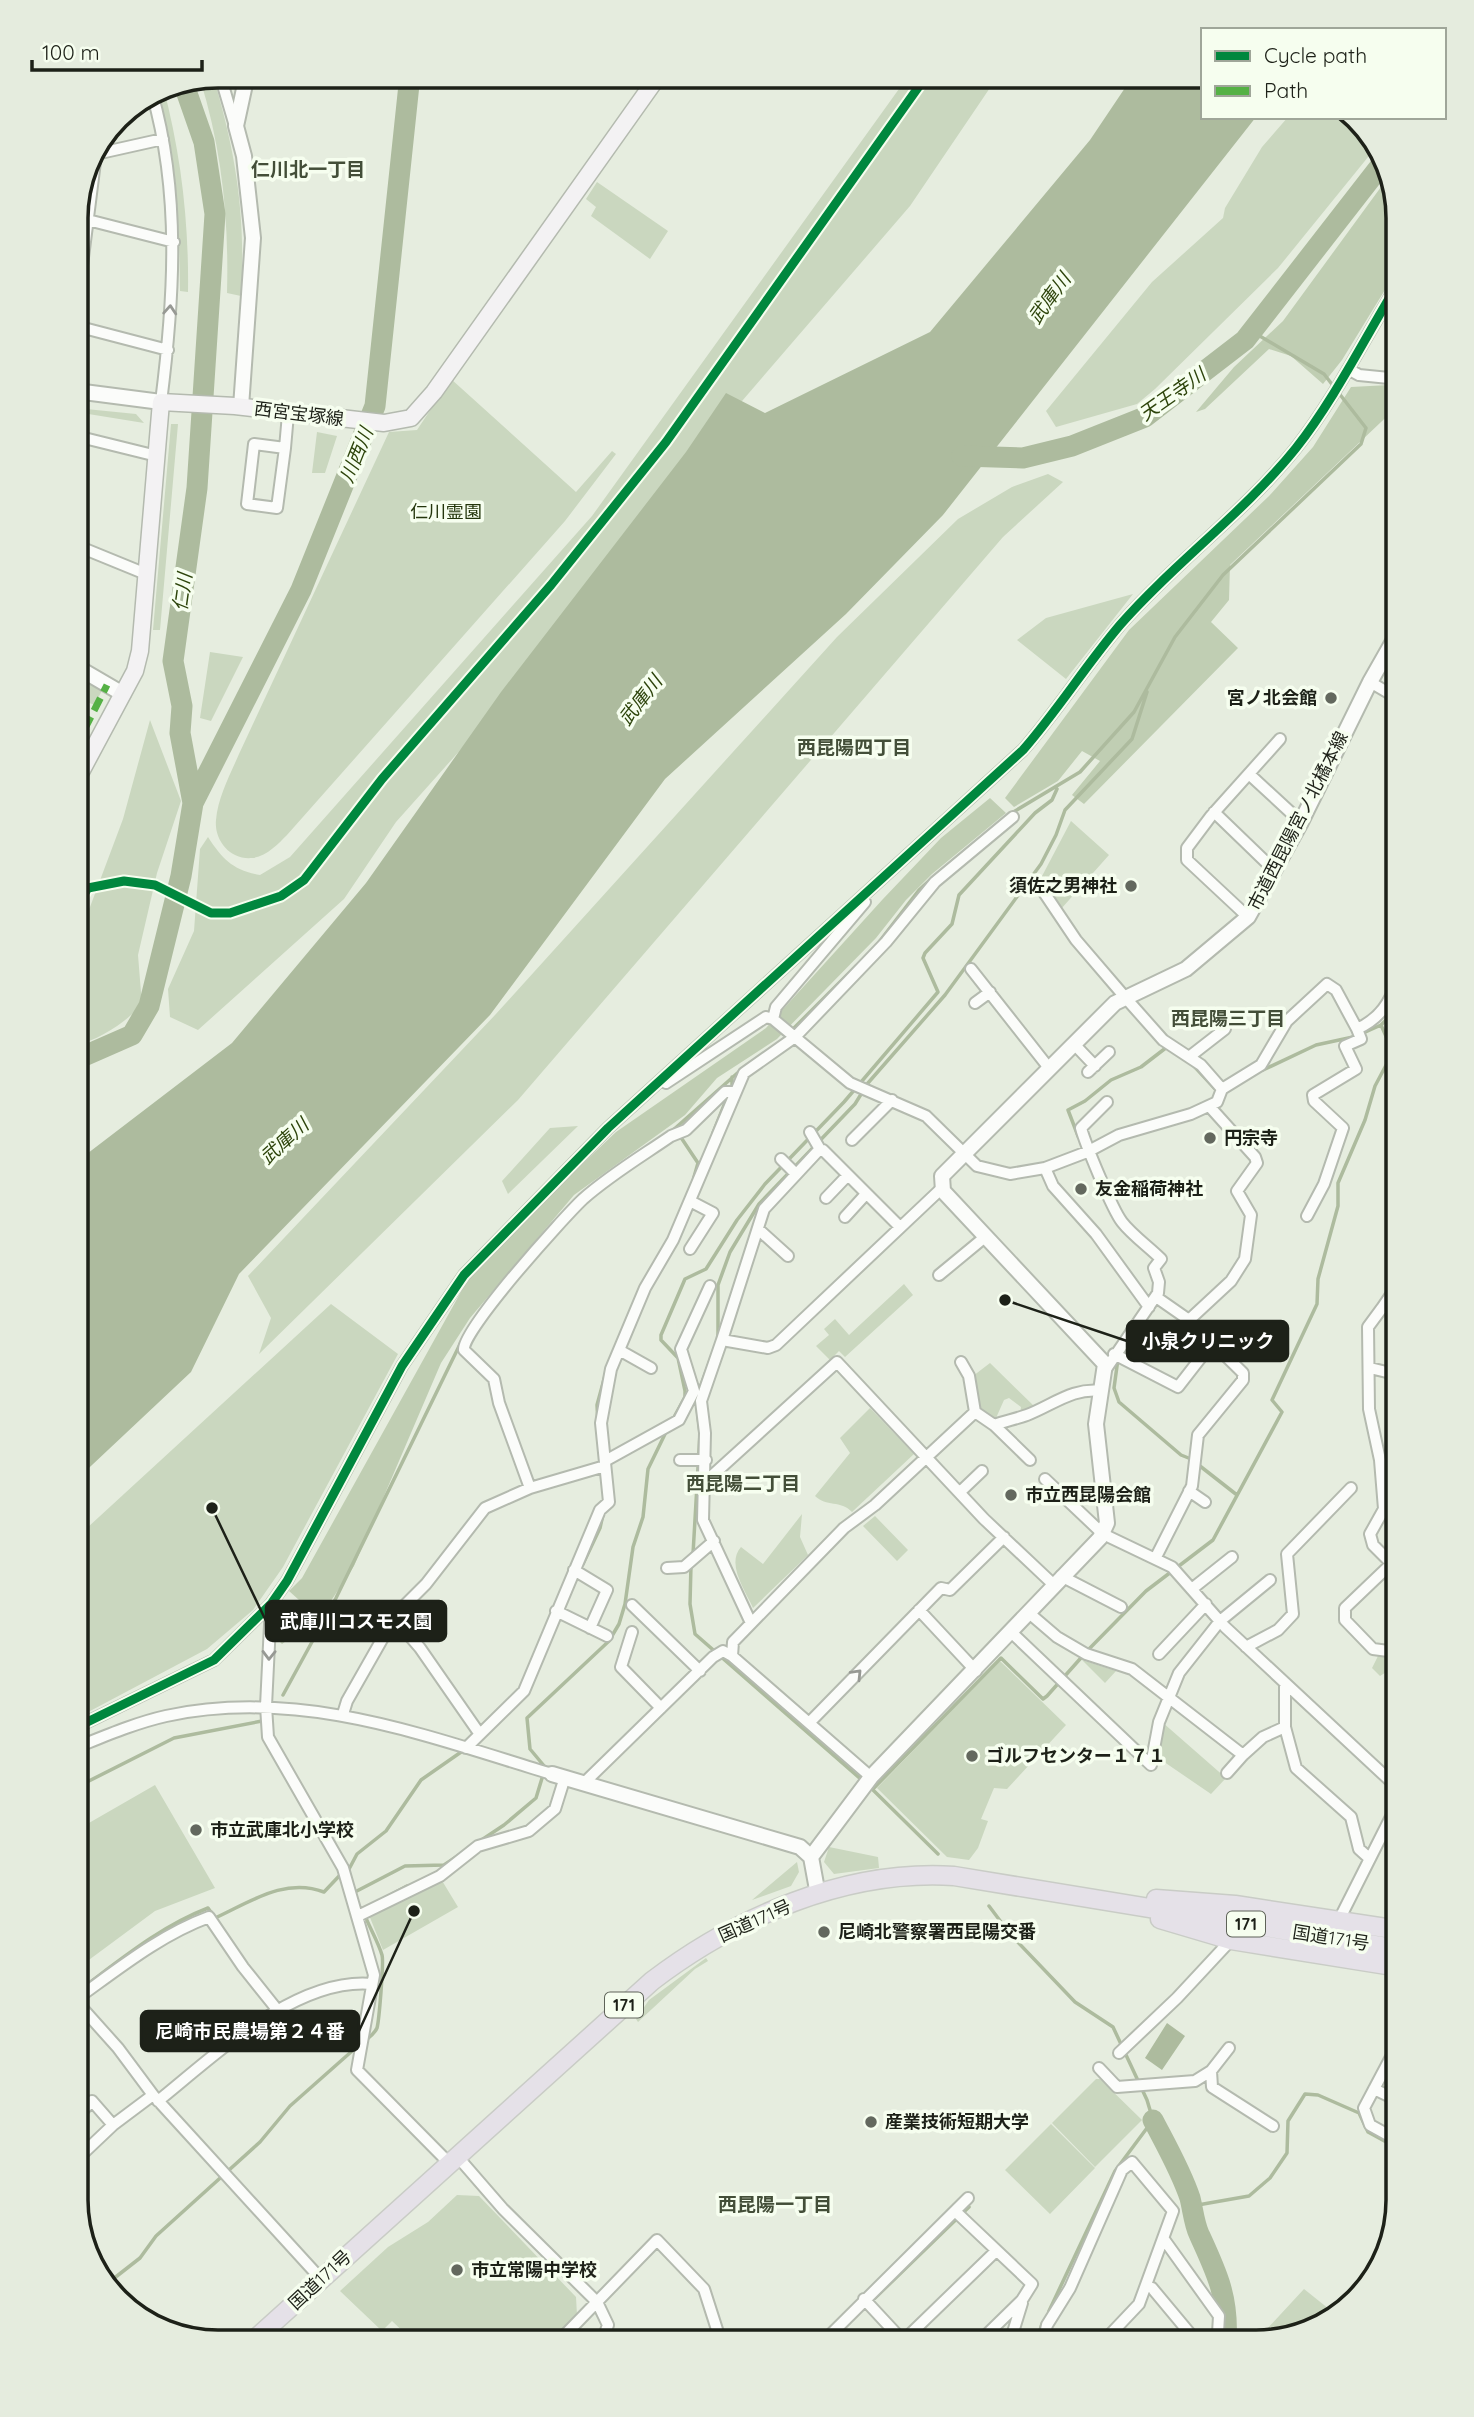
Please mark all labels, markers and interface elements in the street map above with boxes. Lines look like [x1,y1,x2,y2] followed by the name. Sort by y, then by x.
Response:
[32,28,201,72] scale bar
[1201,28,1446,119] legend
[42,39,100,65] text: 100 m
[1264,42,1367,68] text: Cycle path
[1264,77,1308,103] text: Path
[251,157,365,181] district label: 仁川北一丁目
[1023,266,1077,328] water label: 武庫川
[162,304,177,315] one-way arrow
[1134,361,1212,426] water label: 天王寺川
[253,397,345,430] street label: 西宮宝塚線
[334,422,379,486] water label: 川西川
[410,500,482,523] park label: 仁川霊園
[167,570,197,612] water label: 仁川
[613,669,668,730] water label: 武庫川
[1227,686,1317,709] place label: 宮ノ北会館
[1323,690,1339,706] marker: 宮ノ北会館
[1242,727,1353,914] street label: 市道西昆陽宮ノ北橘本線
[797,735,911,759] district label: 西昆陽四丁目
[1009,874,1117,897] place label: 須佐之男神社
[1123,878,1139,894] marker: 須佐之男神社
[1171,1006,1285,1030] district label: 西昆陽三丁目
[255,1112,315,1169] water label: 武庫川
[1224,1126,1278,1149] place label: 円宗寺
[1202,1130,1218,1146] marker: 円宗寺
[1095,1177,1203,1200] place label: 友金稲荷神社
[1073,1181,1089,1197] marker: 友金稲荷神社
[1127,1321,1288,1361] callout: 小泉クリニック
[1141,1329,1275,1353] text: 小泉クリニック
[686,1471,800,1495] district label: 西昆陽二丁目
[1025,1483,1151,1506] place label: 市立西昆陽会館
[1003,1487,1019,1503] marker: 市立西昆陽会館
[266,1601,446,1641] callout: 武庫川コスモス園
[280,1609,432,1633] text: 武庫川コスモス園
[261,1650,277,1661] one-way arrow
[848,1669,861,1682] one-way arrow
[986,1744,1166,1767] place label: ゴルフセンター１７１
[964,1748,980,1764] marker: ゴルフセンター１７１
[210,1818,354,1841] place label: 市立武庫北小学校
[188,1822,204,1838] marker: 市立武庫北小学校
[715,1894,795,1947] street label: 国道171号
[1227,1912,1265,1936] road number: 171
[838,1920,1036,1943] place label: 尼崎北警察署西昆陽交番
[1291,1920,1371,1955] street label: 国道171号
[816,1924,832,1940] marker: 尼崎北警察署西昆陽交番
[605,1993,643,2018] road number: 171
[141,2011,359,2051] callout: 尼崎市民農場第２４番
[155,2019,345,2043] text: 尼崎市民農場第２４番
[885,2110,1029,2133] place label: 産業技術短期大学
[863,2114,879,2130] marker: 産業技術短期大学
[718,2192,832,2216] district label: 西昆陽一丁目
[284,2245,356,2314] street label: 国道171号
[471,2258,597,2281] place label: 市立常陽中学校
[449,2262,465,2278] marker: 市立常陽中学校

